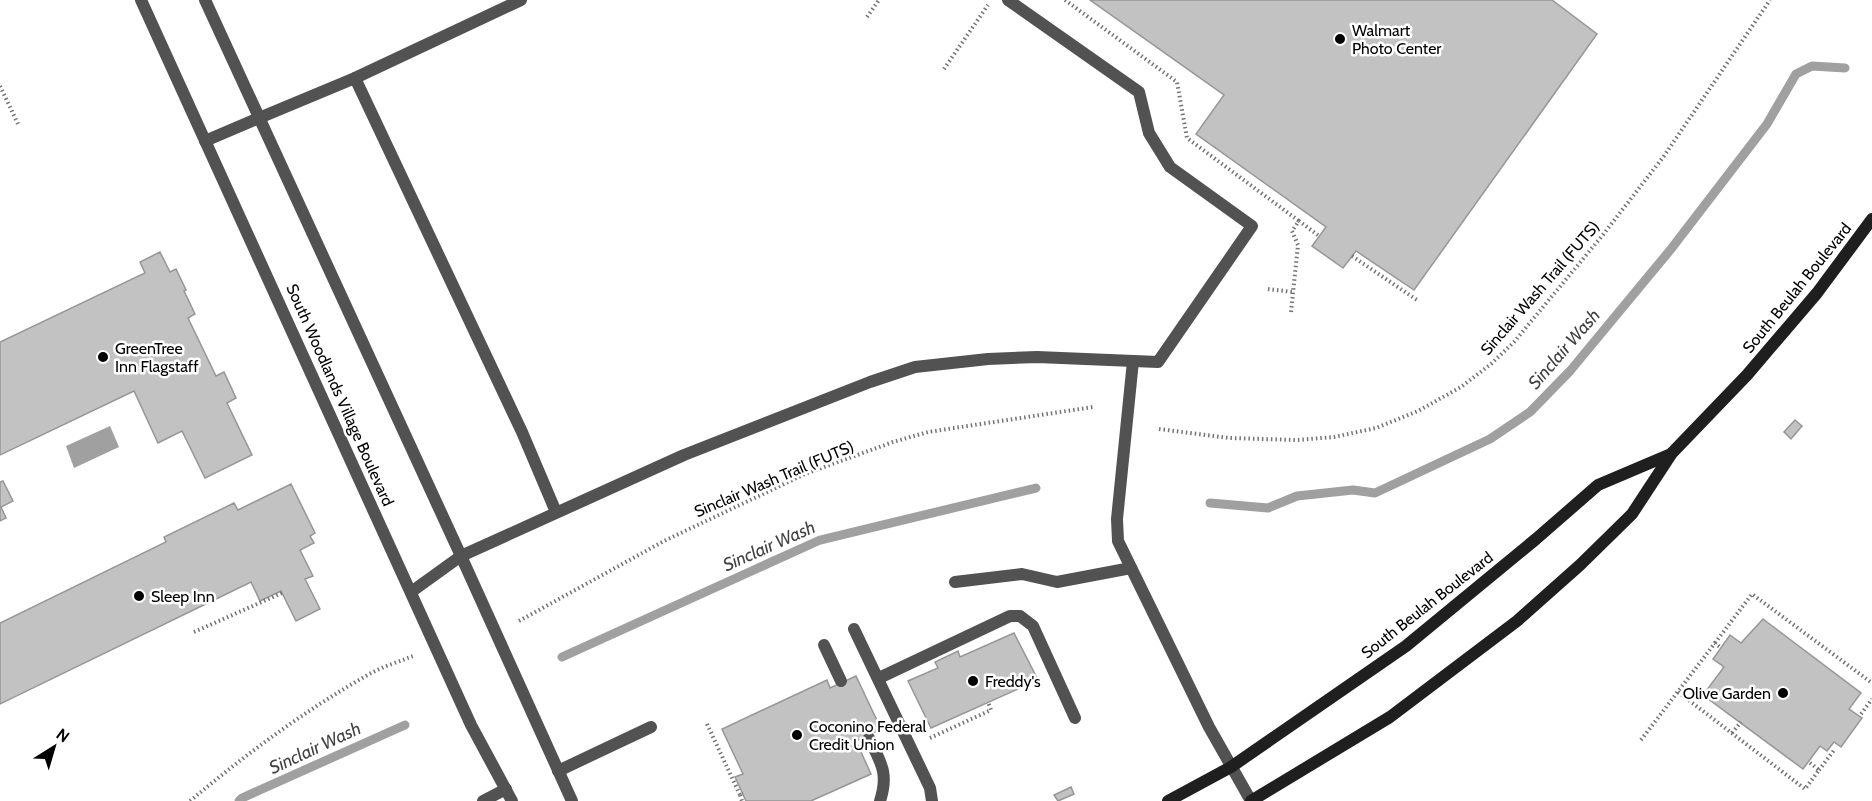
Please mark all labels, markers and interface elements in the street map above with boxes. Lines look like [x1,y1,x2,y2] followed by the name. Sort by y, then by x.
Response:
[1352,21,1442,58] place label: Walmart Photo Center
[1333,32,1347,46] marker: Walmart Photo Center
[1477,217,1603,359] street label: Sinclair Wash Trail (FUTS)
[1739,219,1855,357] street label: South Beulah Boulevard
[282,281,398,509] street label: South Woodlands Village Boulevard
[1524,305,1604,393] water label: Sinclair Wash
[115,339,199,376] place label: GreenTree Inn Flagstaff
[96,350,110,364] marker: GreenTree Inn Flagstaff
[691,437,857,521] street label: Sinclair Wash Trail (FUTS)
[720,516,818,576] water label: Sinclair Wash
[1357,548,1497,662] street label: South Beulah Boulevard
[151,587,215,606] place label: Sleep Inn
[132,589,146,603] marker: Sleep Inn
[985,672,1041,691] place label: Freddy's
[966,674,980,688] marker: Freddy's
[1683,684,1771,703] place label: Olive Garden
[1776,686,1790,700] marker: Olive Garden
[24,717,84,777] north arrow
[266,717,364,779] water label: Sinclair Wash
[809,717,927,754] place label: Coconino Federal Credit Union
[52,724,73,746] text: N
[790,728,804,742] marker: Coconino Federal Credit Union

